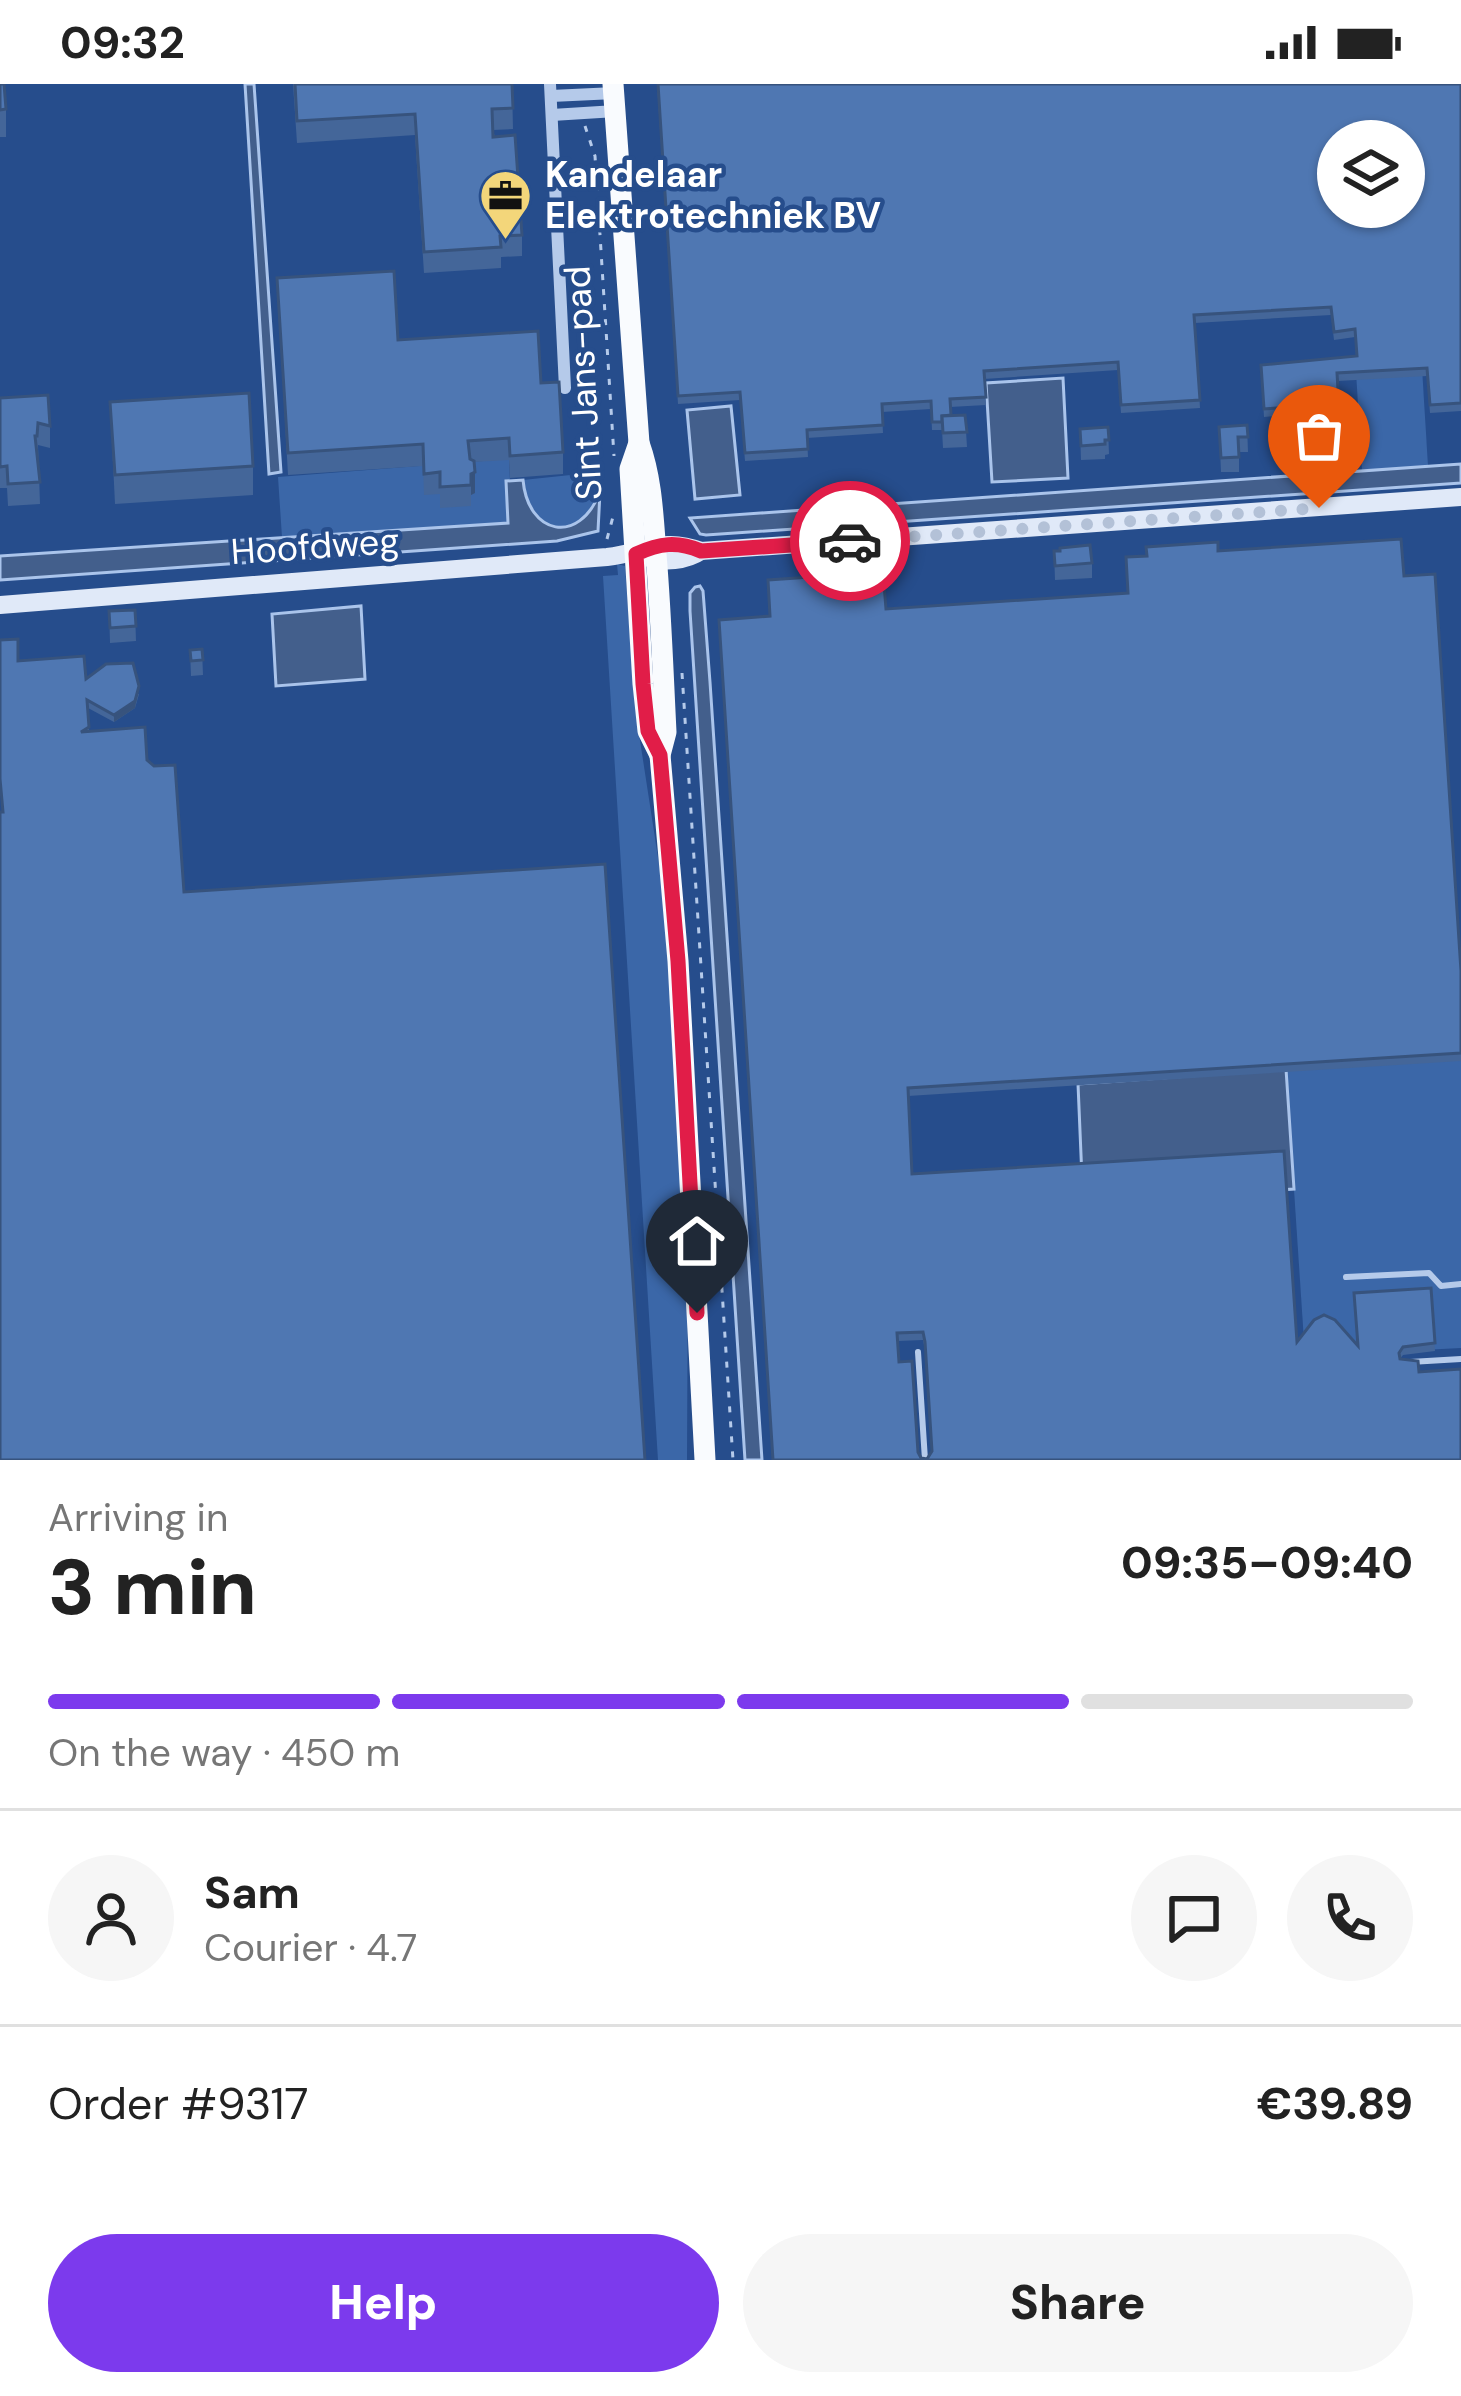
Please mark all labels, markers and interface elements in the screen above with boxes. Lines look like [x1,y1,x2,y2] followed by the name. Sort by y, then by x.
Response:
[60,13,185,72] text: 09:32
[1317,120,1425,228] map controls
[1317,120,1425,228] button: layers
[545,151,881,239] place label: Kandelaar Elektrotechniek BV
[478,167,534,241] office icon: Kandelaar Elektrotechniek BV
[553,265,613,501] street label: Sint Jans-pad
[1268,385,1370,508] pin
[1286,403,1352,469] icon: bag
[790,481,910,601] courier
[817,508,883,574] icon: car
[229,517,401,575] street label: Hoofdweg
[646,1190,748,1313] pin
[664,1208,730,1274] icon: home
[48,1492,228,1543] text: Arriving in
[1121,1533,1413,1592] text: 09:35–09:40
[48,1537,257,1638] text: 3 min
[48,1727,400,1778] text: On the way · 450 m
[48,1855,174,1981] button: person
[1131,1855,1257,1981] button: chat
[1287,1855,1413,1981] button: phone
[204,1863,300,1922] text: Sam
[204,1922,417,1973] text: Courier · 4.7
[48,2074,309,2133] text: Order #9317
[1257,2074,1413,2133] text: €39.89
[48,2234,719,2372] button: Help
[743,2234,1413,2372] button: Share

